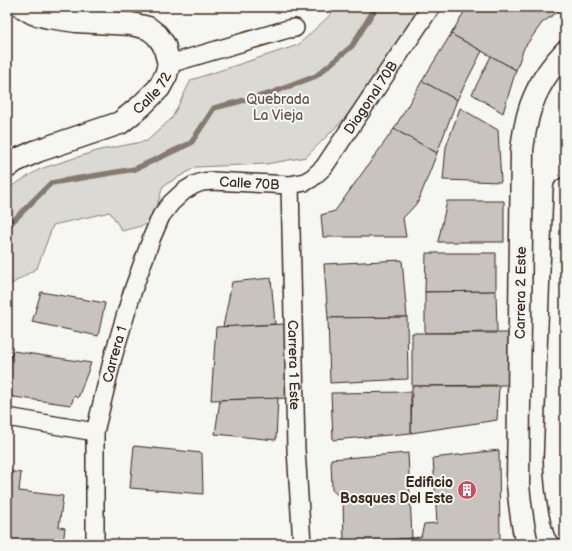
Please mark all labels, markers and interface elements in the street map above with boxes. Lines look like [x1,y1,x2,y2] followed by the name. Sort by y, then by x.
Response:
[340,57,401,137] street label: Diagonal 70B
[129,68,175,118] street label: Calle 72
[246,91,310,124] park label: Quebrada La Vieja
[219,173,280,193] street label: Calle 70B
[511,246,529,339] street label: Carrera 2 Este
[285,320,304,410] street label: Carrera 1 Este
[99,324,130,384] street label: Carrera 1
[340,474,453,507] place label: Edificio Bosques Del Este
[456,479,478,501] building icon: Edificio Bosques Del Este

